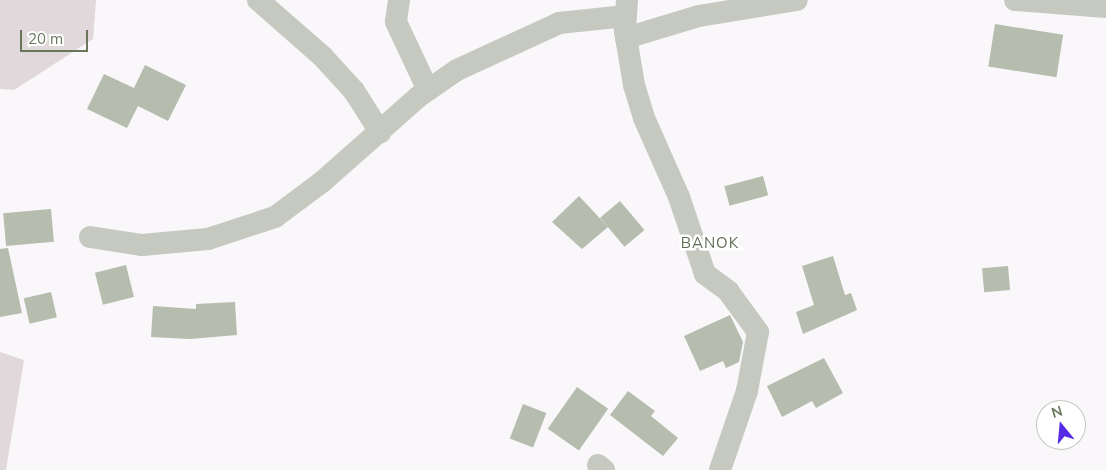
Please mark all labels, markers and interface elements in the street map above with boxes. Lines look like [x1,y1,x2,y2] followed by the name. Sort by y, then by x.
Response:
[22,20,90,52] scale bar
[28,29,63,48] text: 20 m
[680,234,740,252] district label: BANOK
[1036,400,1086,450] north arrow
[1049,401,1065,422] text: N

